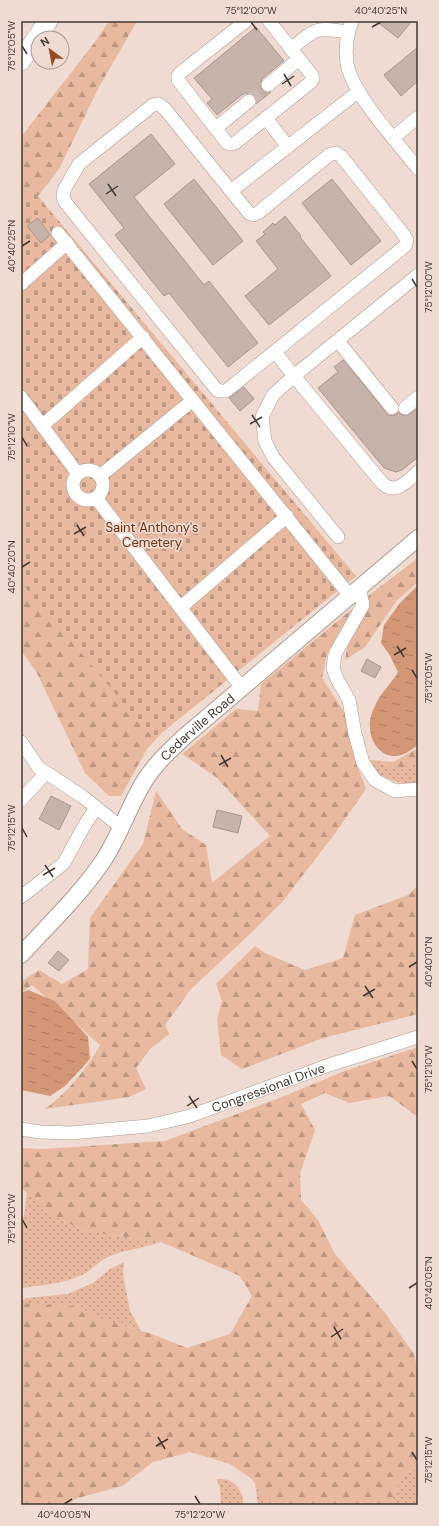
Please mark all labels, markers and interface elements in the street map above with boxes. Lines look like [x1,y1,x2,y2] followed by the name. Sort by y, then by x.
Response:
[225,4,277,17] text: 75°12'00"W
[355,4,407,17] text: 40°40'25"N
[5,20,18,71] text: 75°12'05"W
[30,30,70,70] north arrow
[38,33,52,50] text: N
[5,220,18,272] text: 40°40'25"N
[422,261,435,313] text: 75°12'00"W
[5,413,18,461] text: 75°12'10"W
[105,519,199,551] park label: Saint Anthony's Cemetery
[5,540,18,594] text: 40°40'20"N
[422,652,435,703] text: 75°12'05"W
[157,690,238,764] street label: Cedarville Road
[5,804,18,851] text: 75°12'15"W
[422,937,435,987] text: 40°40'10"N
[422,1045,435,1093] text: 75°12'10"W
[209,1059,327,1116] street label: Congressional Drive
[5,1194,18,1244] text: 75°12'20"W
[422,1256,435,1310] text: 40°40'05"N
[422,1436,435,1483] text: 75°12'15"W
[37,1508,91,1521] text: 40°40'05"N
[175,1508,225,1521] text: 75°12'20"W

